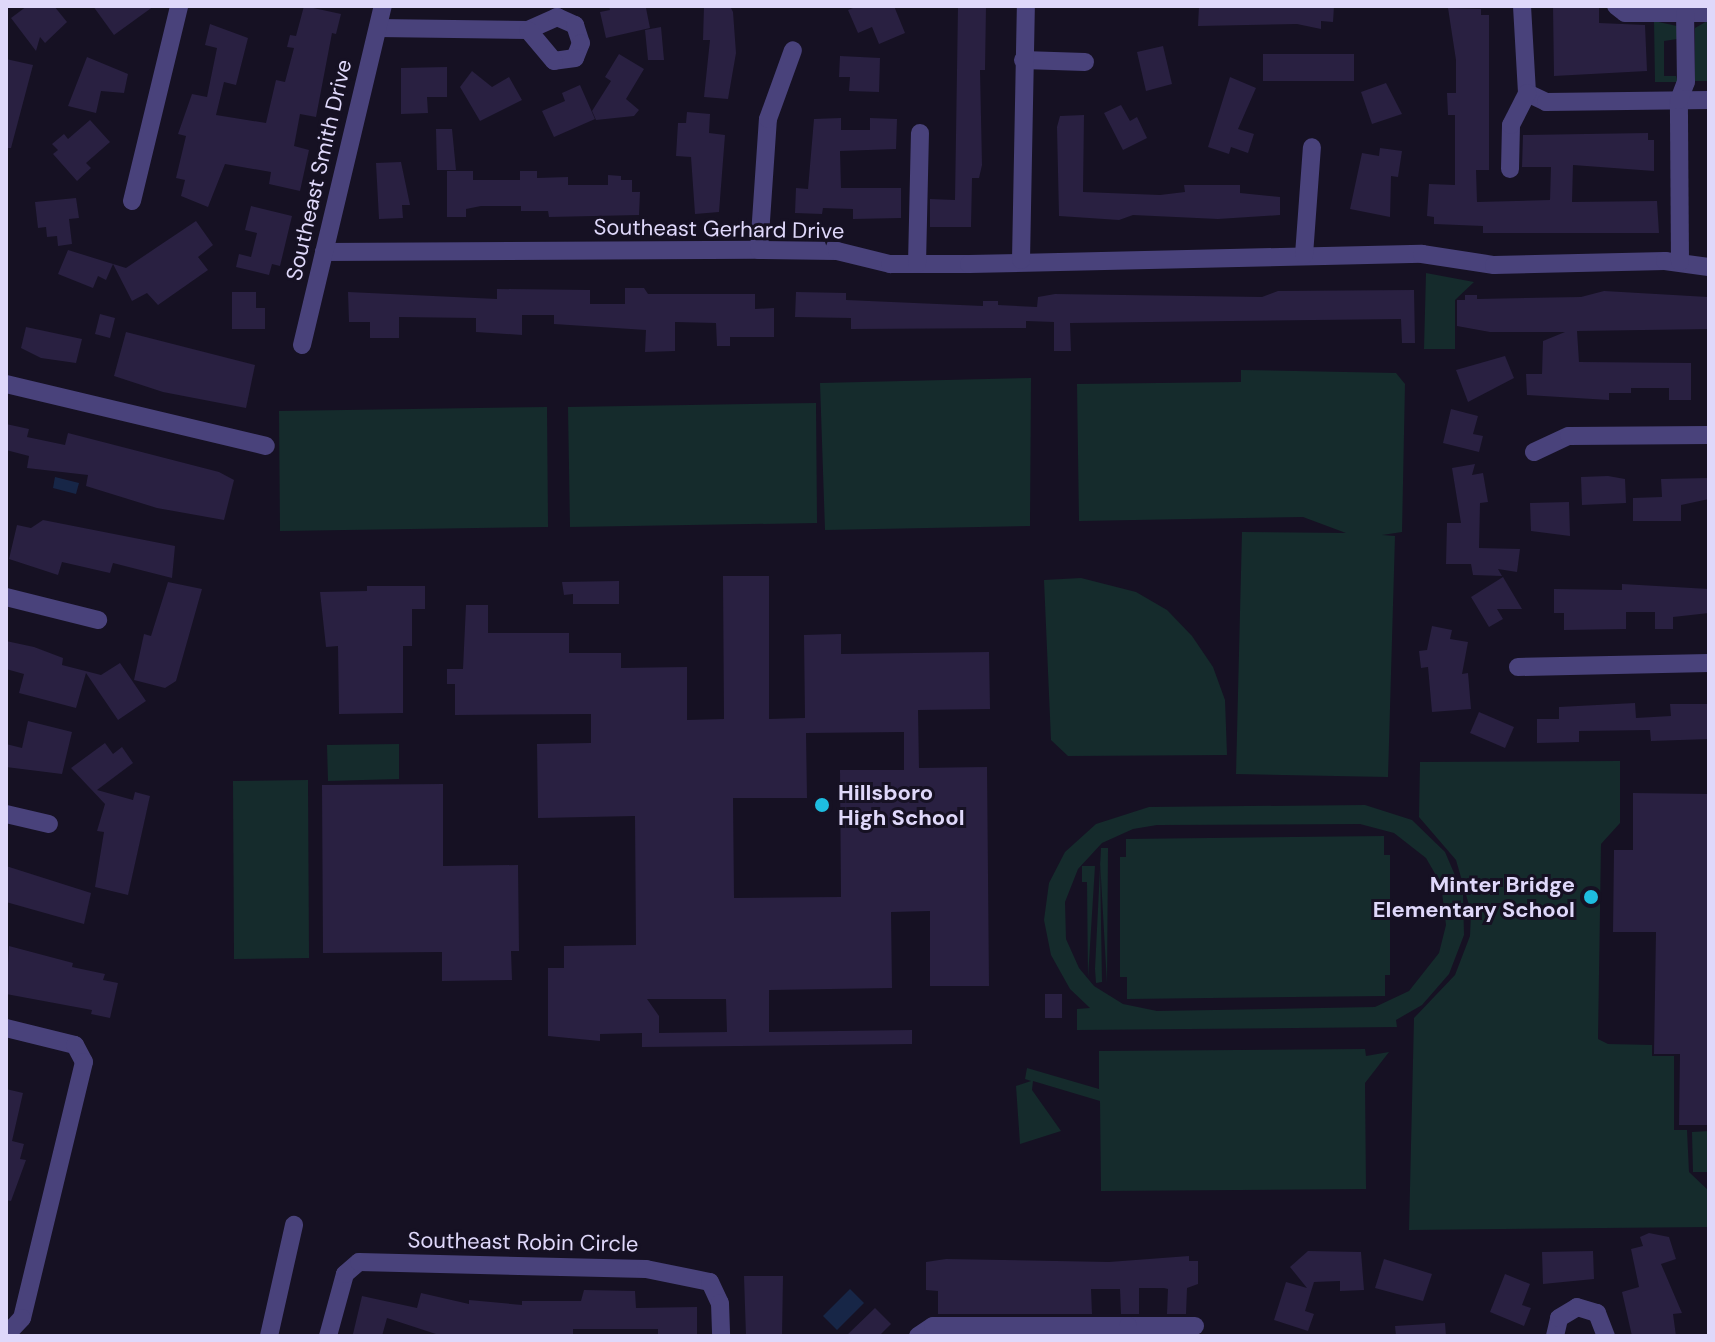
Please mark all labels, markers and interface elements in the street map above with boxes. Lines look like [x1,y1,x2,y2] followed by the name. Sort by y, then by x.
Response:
[281,57,357,283] street label: Southeast Smith Drive
[593,214,845,244] street label: Southeast Gerhard Drive
[838,779,965,830] place label: Hillsboro High School
[813,796,831,814] marker: Hillsboro High School
[1373,871,1575,922] place label: Minter Bridge Elementary School
[1582,888,1600,906] marker: Minter Bridge Elementary School
[407,1227,639,1257] street label: Southeast Robin Circle

